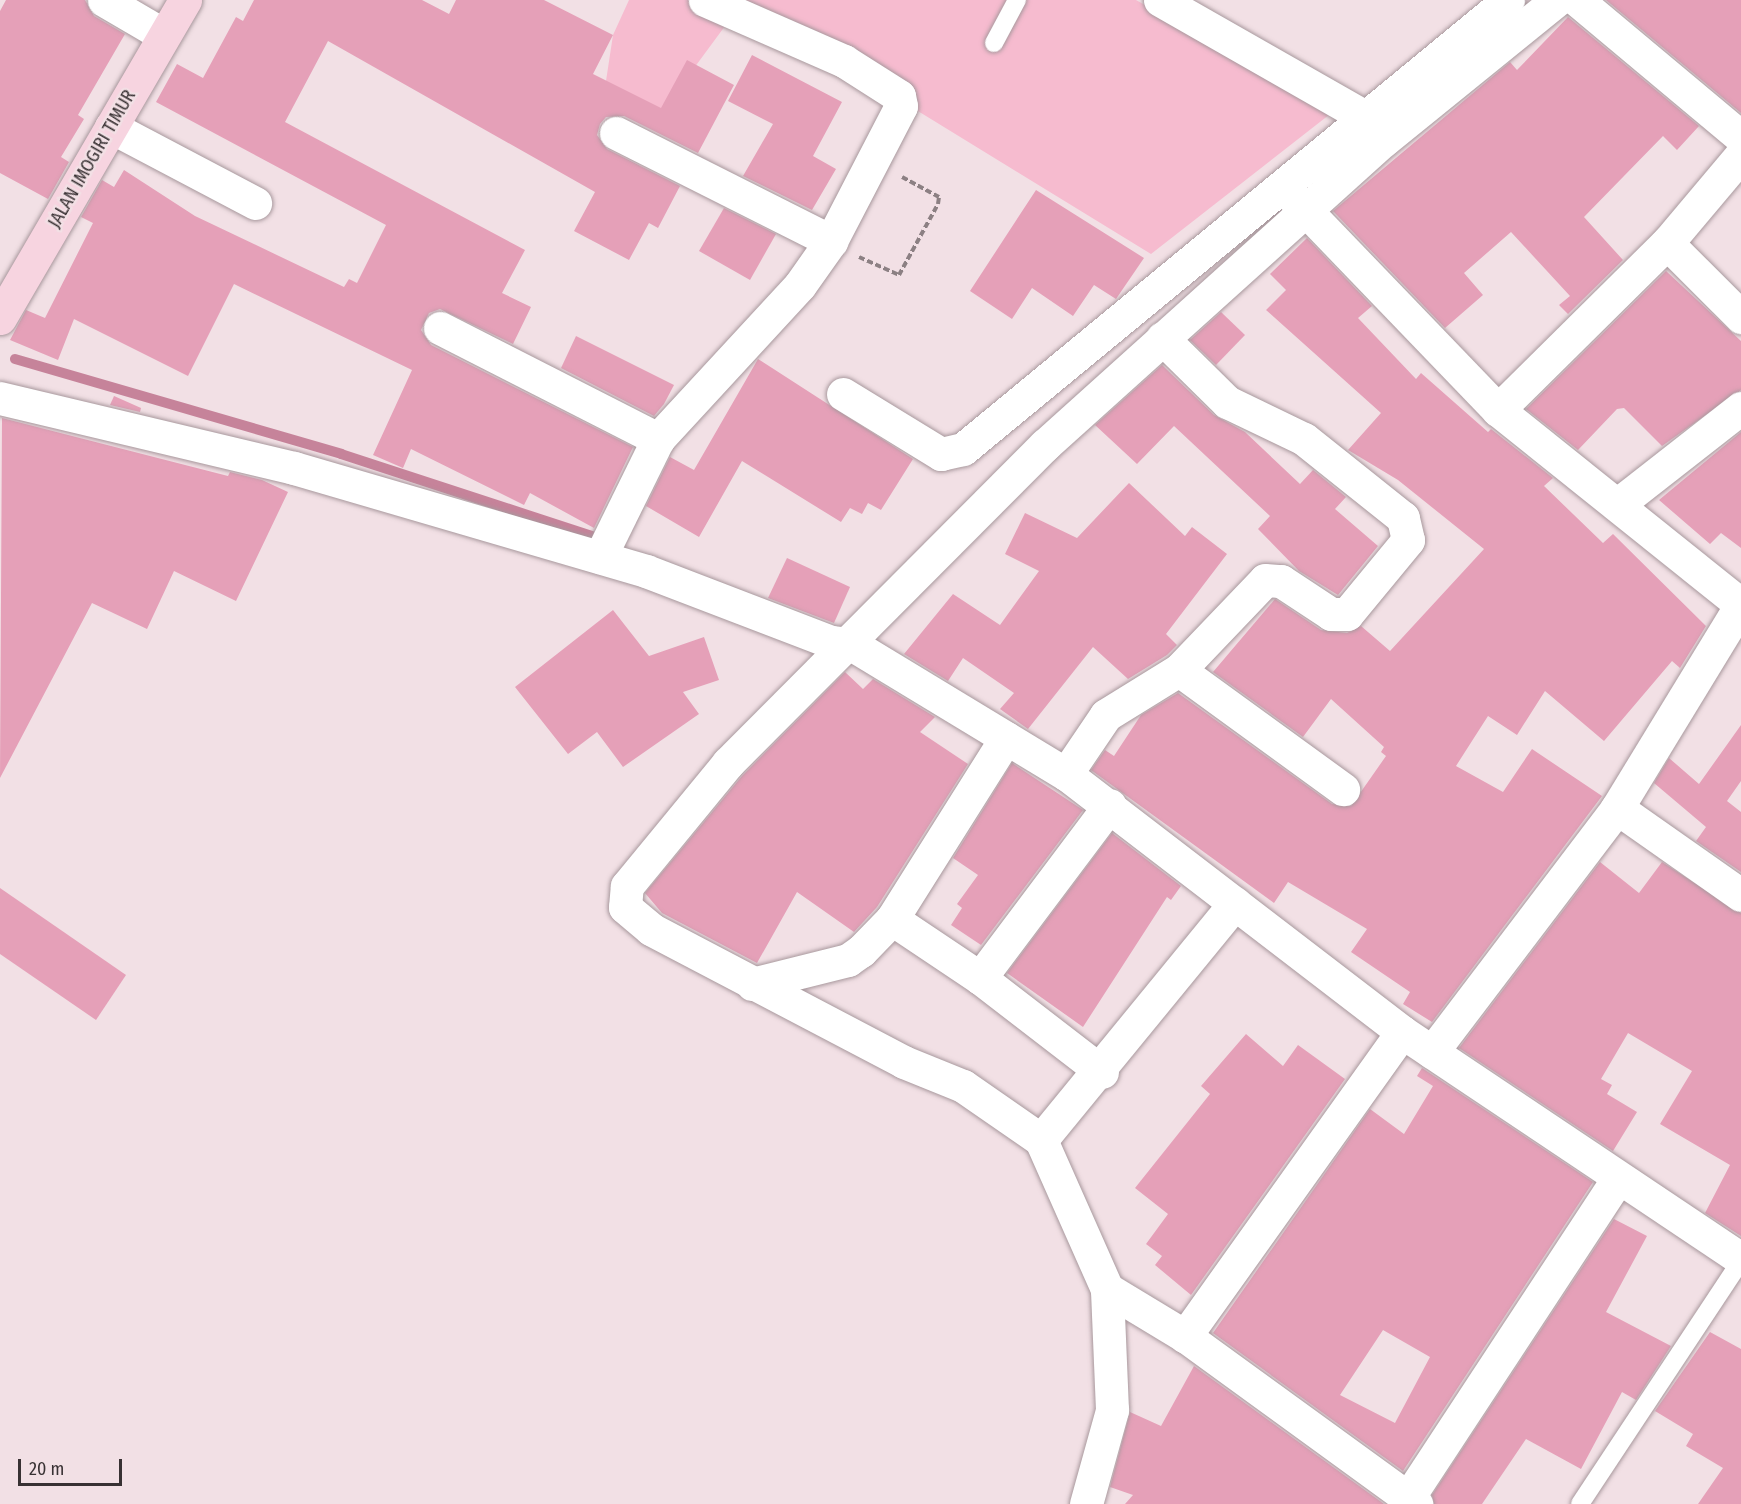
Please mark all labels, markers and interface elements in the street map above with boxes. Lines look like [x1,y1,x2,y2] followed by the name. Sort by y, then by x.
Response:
[44,86,140,232] street label: JALAN IMOGIRI TIMUR
[21,1447,124,1485] scale bar
[29,1458,64,1480] text: 20 m

